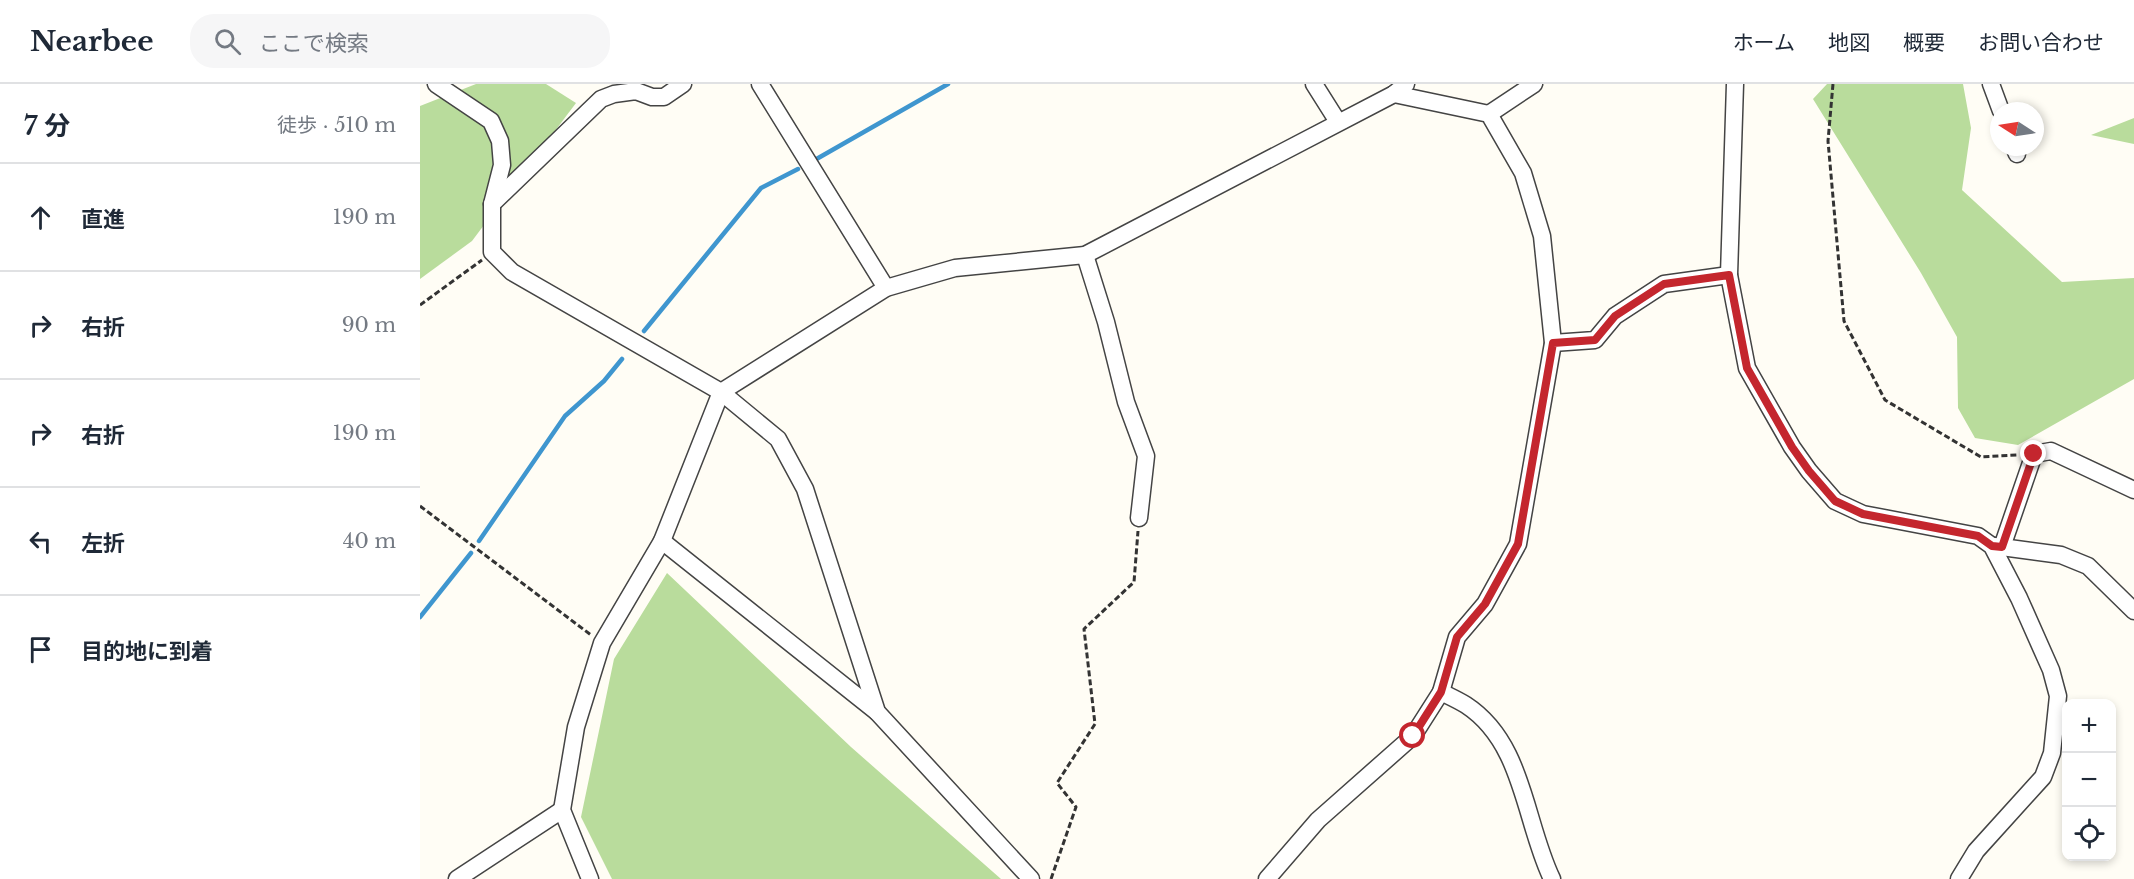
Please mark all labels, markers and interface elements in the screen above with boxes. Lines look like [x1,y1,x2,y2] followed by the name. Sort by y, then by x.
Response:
[190,14,610,68] search box
[30,24,154,59] text: Nearbee
[211,25,244,58] icon: search
[259,30,369,57] text: ここで検索
[1733,30,1795,56] text: ホーム
[1828,30,1870,56] text: 地図
[1903,30,1945,56] text: 概要
[1978,30,2104,56] text: お問い合わせ
[1990,102,2044,156] north arrow
[24,110,70,142] text: 7 分
[277,113,396,137] text: 徒歩 · 510 m
[24,201,57,234] icon: ahead
[333,205,396,229] text: 190 m
[81,206,125,233] text: 直進
[24,309,57,342] icon: right
[342,313,396,337] text: 90 m
[81,314,125,341] text: 右折
[24,417,57,450] icon: right
[333,421,396,445] text: 190 m
[81,422,125,449] text: 右折
[2020,440,2046,466] route end
[24,525,57,558] icon: left
[343,529,396,553] text: 40 m
[81,530,125,557] text: 左折
[24,633,57,666] icon: arrive
[81,638,213,665] text: 目的地に到着
[2062,699,2116,861] map controls
[2062,699,2116,753] button: +
[1399,722,1425,748] route start
[2062,753,2116,807] button: −
[2062,807,2116,861] button: locate

